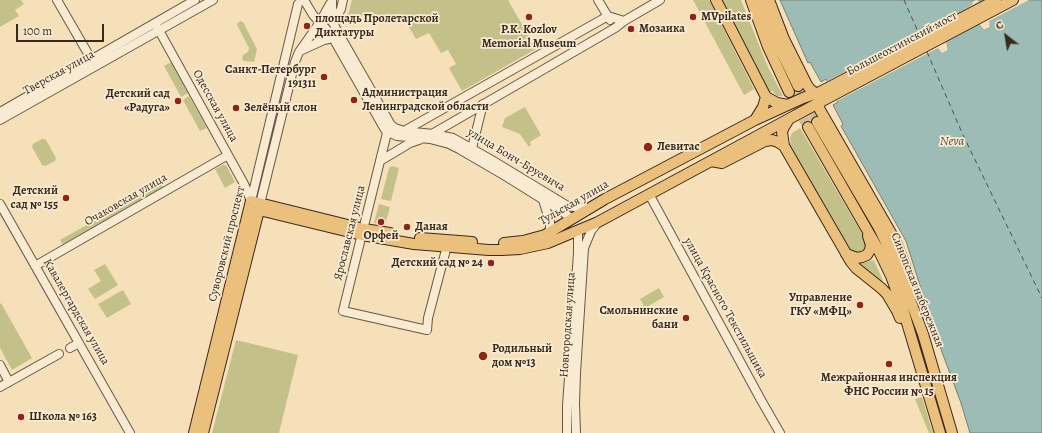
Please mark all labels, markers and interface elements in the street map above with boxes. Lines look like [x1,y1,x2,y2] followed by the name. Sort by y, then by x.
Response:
[844,9,960,79] street label: Большеохтинский мост
[701,10,751,24] place label: MVpilates
[315,12,439,40] place label: площадь Пролетарской Диктатуры
[524,12,534,22] marker: P.K. Kozlov Memorial Museum
[688,12,698,22] marker: MVpilates
[18,16,106,42] scale bar
[986,16,1026,56] north arrow
[993,17,1006,33] text: С
[302,21,312,31] marker: площадь Пролетарской Диктатуры
[639,22,685,36] place label: Мозаика
[23,23,52,39] text: 100 m
[482,23,576,51] place label: P.K. Kozlov Memorial Museum
[626,24,636,34] marker: Мозаика
[21,48,97,98] street label: Тверская улица
[225,63,316,91] place label: Санкт-Петербург 191311
[189,67,241,145] street label: Одесская улица
[319,72,329,82] marker: Санкт-Петербург 191311
[362,86,489,114] place label: Администрация Ленинградской области
[106,87,170,115] place label: Детский сад «Радуга»
[349,95,359,105] marker: Администрация Ленинградской области
[173,96,183,106] marker: Детский сад «Радуга»
[244,101,317,115] place label: Зелёный слон
[231,103,241,113] marker: Зелёный слон
[465,125,567,195] street label: улица Бонч-Бруевича
[940,134,964,150] water label: Neva
[657,140,700,154] place label: Левитас
[642,141,654,153] marker: Левитас
[82,171,170,229] street label: Очаковская улица
[537,177,611,229] street label: Тульская улица
[11,184,58,212] place label: Детский сад № 155
[331,184,369,282] street label: Ярославская улица
[206,185,248,303] street label: Суворовский проспект
[61,193,71,203] marker: Детский сад № 155
[376,217,386,227] marker: Орфей
[415,220,448,234] place label: Даная
[402,222,412,232] marker: Даная
[363,229,399,243] place label: Орфей
[887,231,947,349] street label: Синопская набережная
[680,235,770,381] street label: улица Красного Текстильщика
[40,256,112,368] street label: Кавалергардская улица
[392,256,483,270] place label: Детский сад № 24
[486,258,496,268] marker: Детский сад № 24
[557,272,579,378] street label: Новгородская улица
[789,291,852,319] place label: Управление ГКУ «МФЦ»
[855,300,865,310] marker: Управление ГКУ «МФЦ»
[599,304,678,332] place label: Смольнинские бани
[681,313,691,323] marker: Смольнинские бани
[492,342,552,370] place label: Родильный дом №13
[477,350,489,362] marker: Родильный дом №13
[884,359,894,369] marker: Межрайонная инспекция ФНС России № 15
[821,371,957,399] place label: Межрайонная инспекция ФНС России № 15
[29,410,97,424] place label: Школа № 163
[16,412,26,422] marker: Школа № 163

